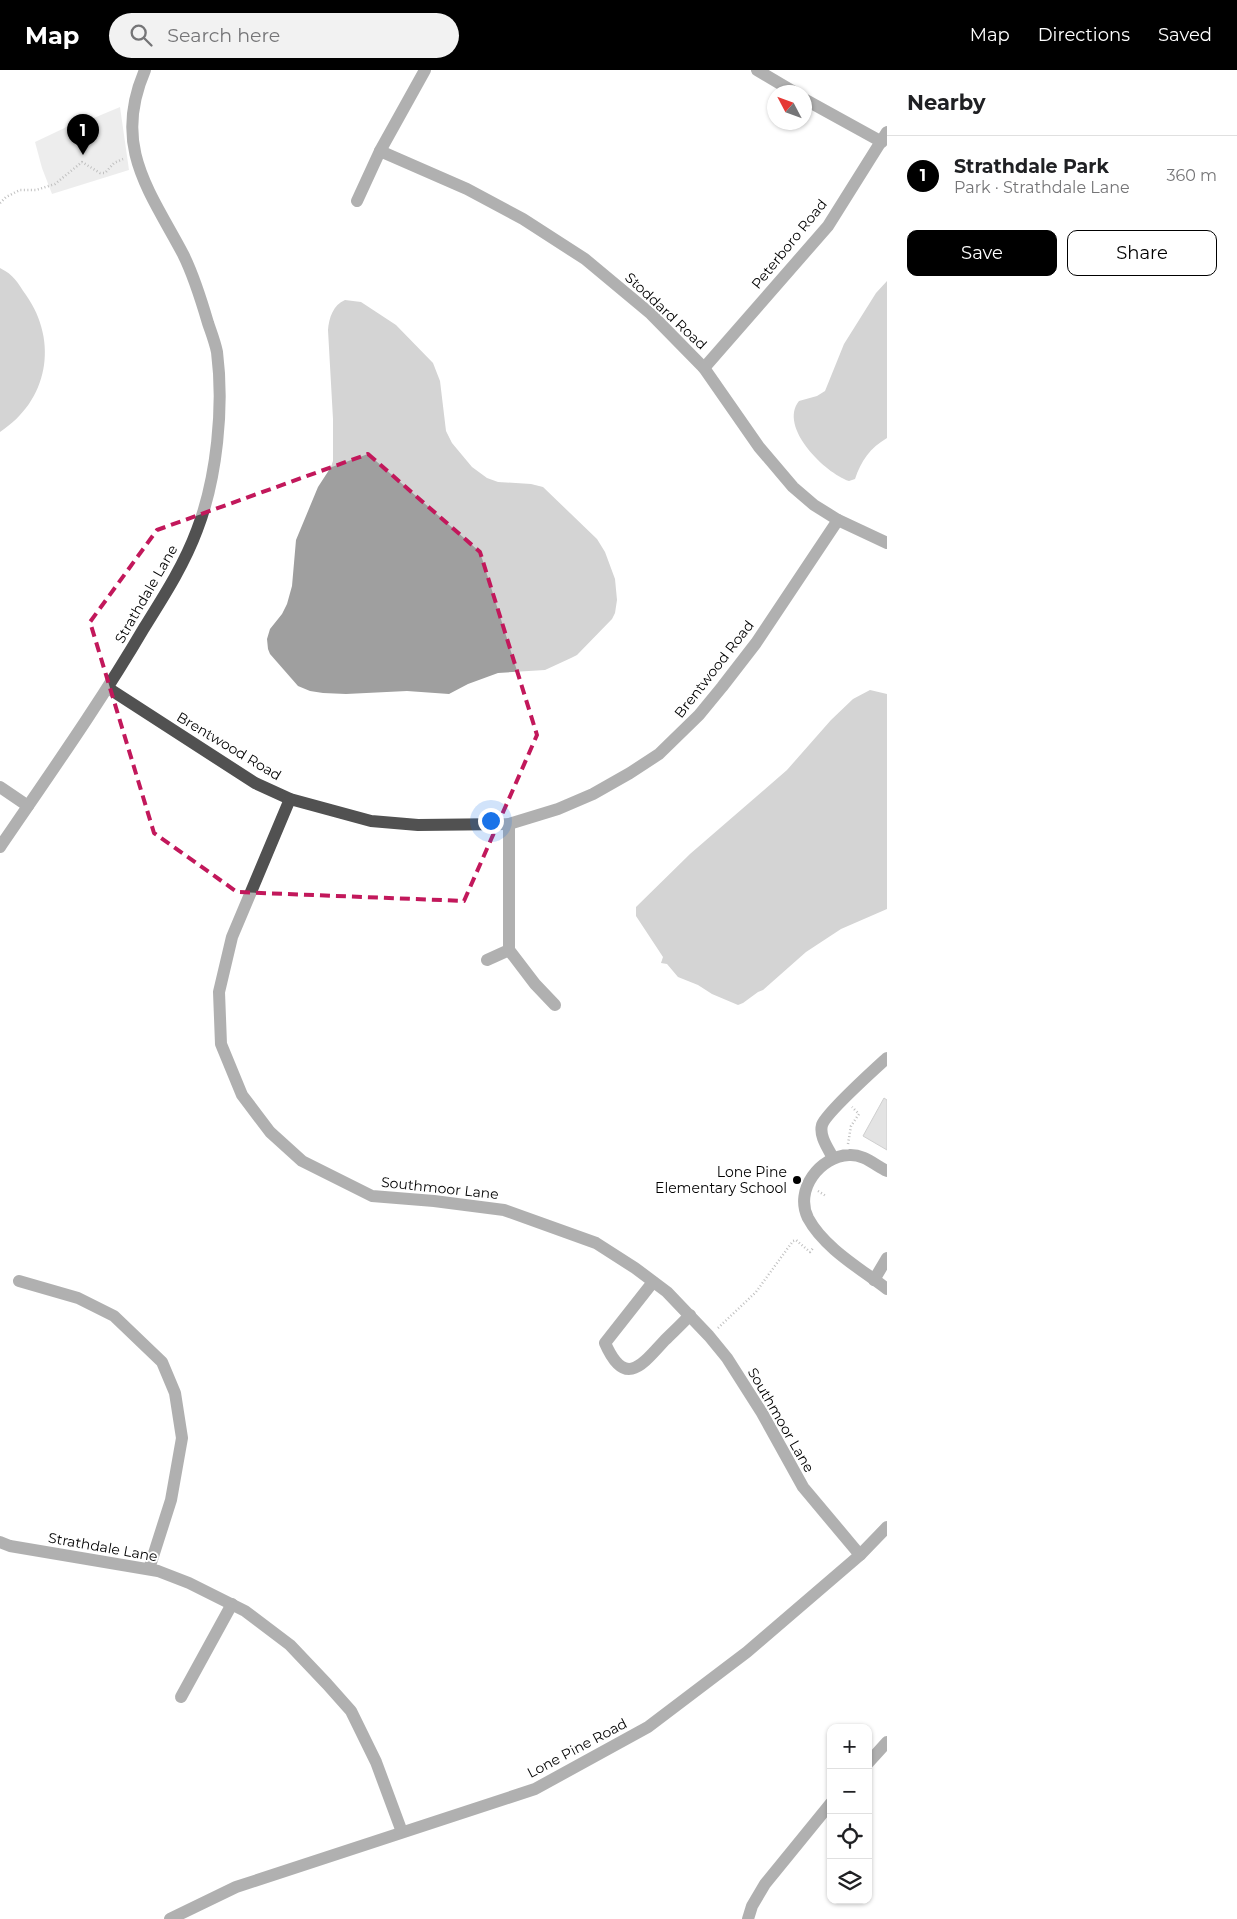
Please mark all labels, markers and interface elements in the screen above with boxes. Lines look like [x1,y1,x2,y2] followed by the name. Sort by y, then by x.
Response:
[109,13,459,58] search box
[25,21,79,50] text: Map
[127,21,155,49] icon: search
[167,24,280,47] text: Search here
[970,24,1010,46] text: Map
[1038,24,1130,46] text: Directions
[1158,24,1212,46] text: Saved
[767,85,812,130] north arrow
[907,90,986,115] text: Nearby
[67,114,99,155] pin: 1
[954,155,1109,178] text: Strathdale Park
[920,166,926,185] text: 1
[1166,166,1217,185] text: 360 m
[954,178,1130,197] text: Park · Strathdale Lane
[747,195,831,293] street label: Peterboro Road
[907,230,1057,276] button: Save
[1067,230,1217,276] button: Share
[621,269,711,353] street label: Stoddard Road
[110,542,182,646] street label: Strathdale Lane
[670,617,758,721] street label: Brentwood Road
[173,708,285,784] street label: Brentwood Road
[478,808,504,834] your location
[655,1163,787,1197] place label: Lone Pine Elementary School
[380,1173,500,1203] street label: Southmoor Lane
[791,1174,803,1186] marker: Lone Pine Elementary School
[744,1364,818,1476] street label: Southmoor Lane
[47,1529,159,1565] street label: Strathdale Lane
[524,1714,630,1782] street label: Lone Pine Road
[827,1724,872,1904] map controls
[827,1724,872,1769] button: +
[827,1769,872,1814] button: −
[827,1814,872,1859] button: locate
[827,1859,872,1904] button: layers

